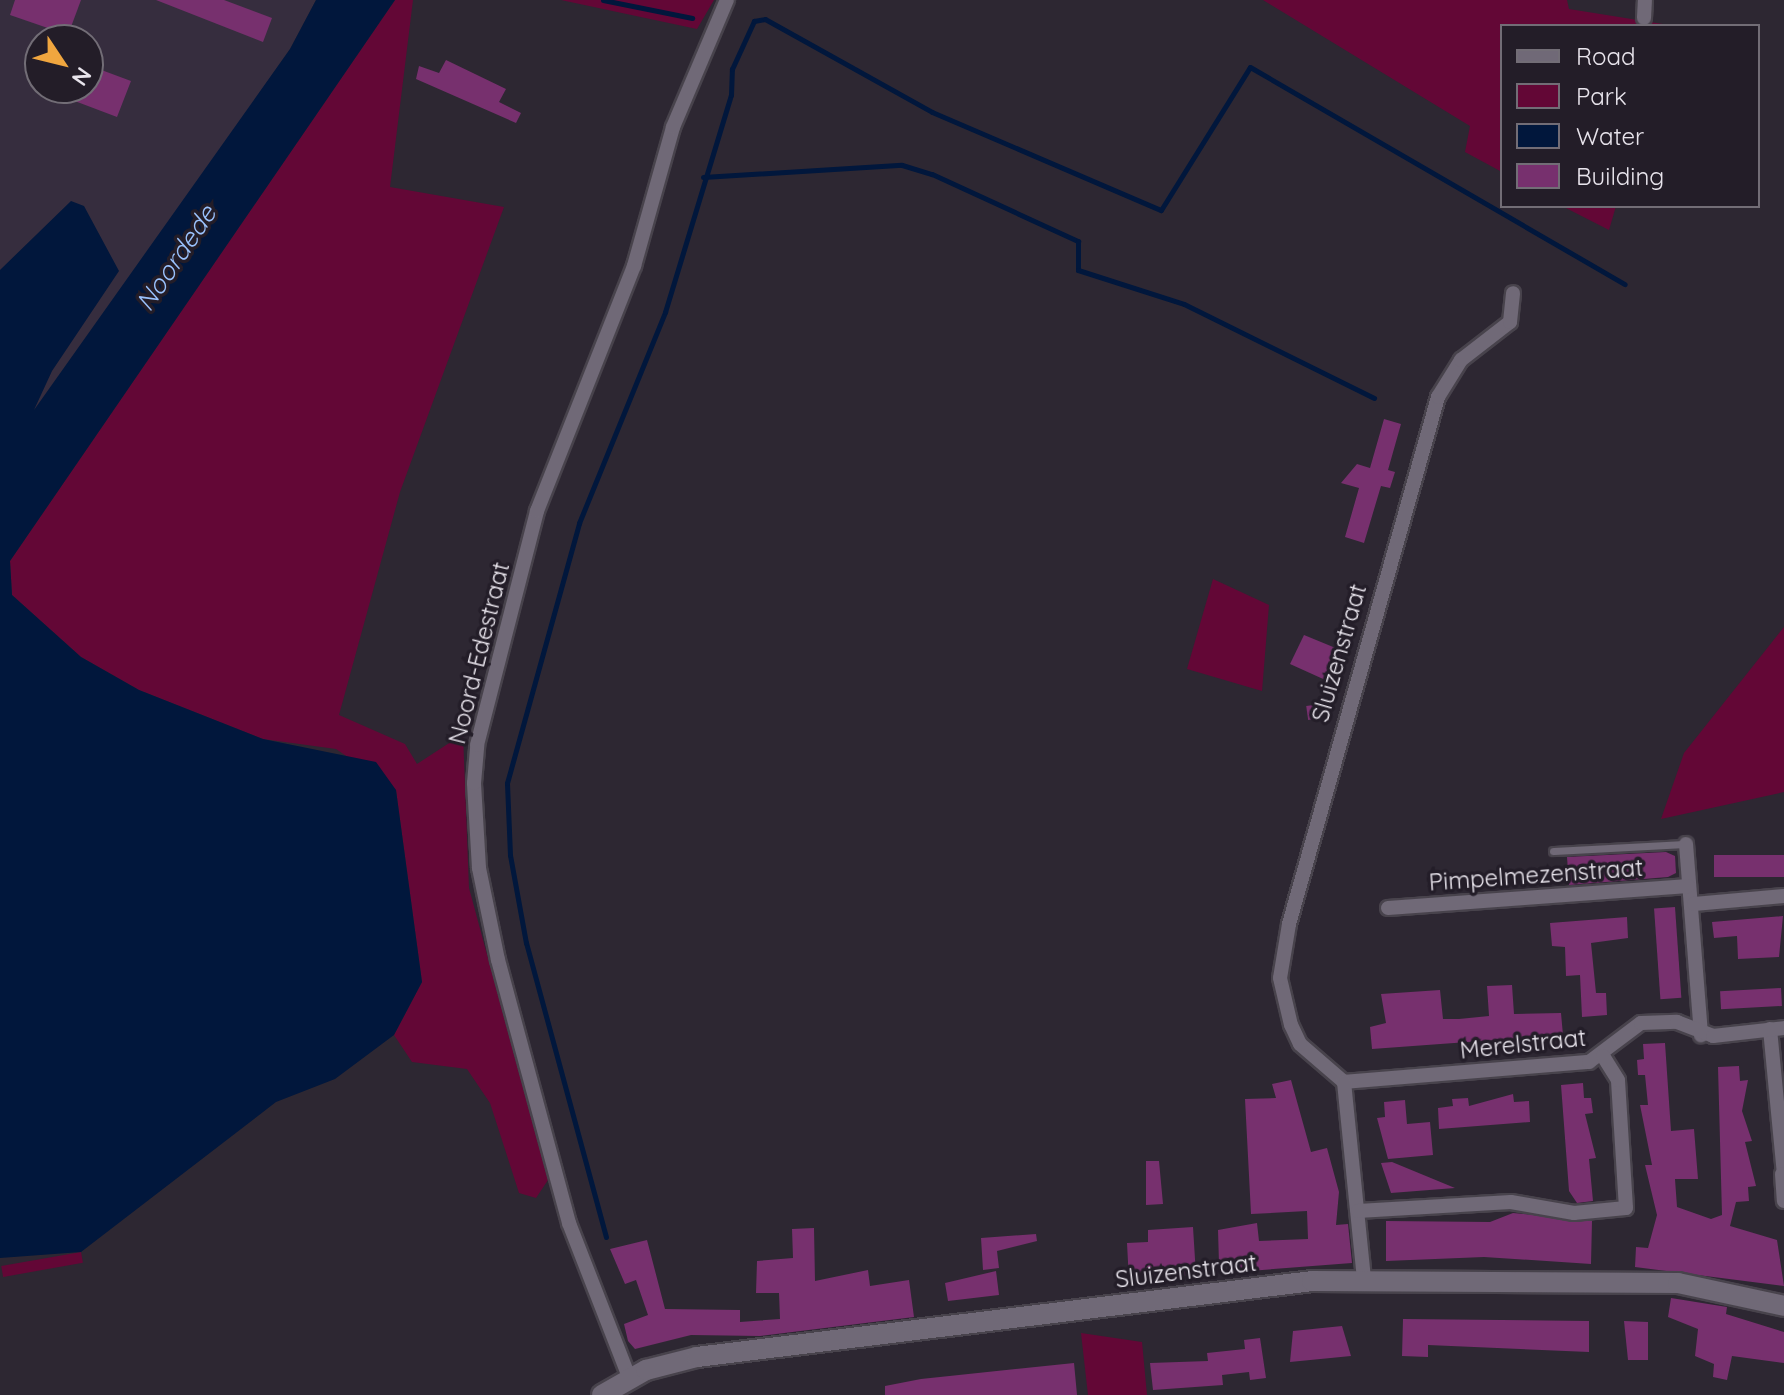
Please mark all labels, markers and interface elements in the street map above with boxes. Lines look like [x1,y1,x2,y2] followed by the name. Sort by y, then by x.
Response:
[24,24,104,104] north arrow
[1500,24,1760,208] legend
[1576,41,1636,71] text: Road
[66,62,98,91] text: N
[1576,81,1627,111] text: Park
[1576,121,1644,151] text: Water
[1576,161,1664,191] text: Building
[129,199,223,317] water label: Noordede
[442,559,516,747] street label: Noord-Edestraat
[1306,581,1372,725] street label: Sluizenstraat
[1428,853,1644,897] street label: Pimpelmezenstraat
[1458,1023,1588,1065] street label: Merelstraat
[1114,1248,1258,1294] street label: Sluizenstraat

